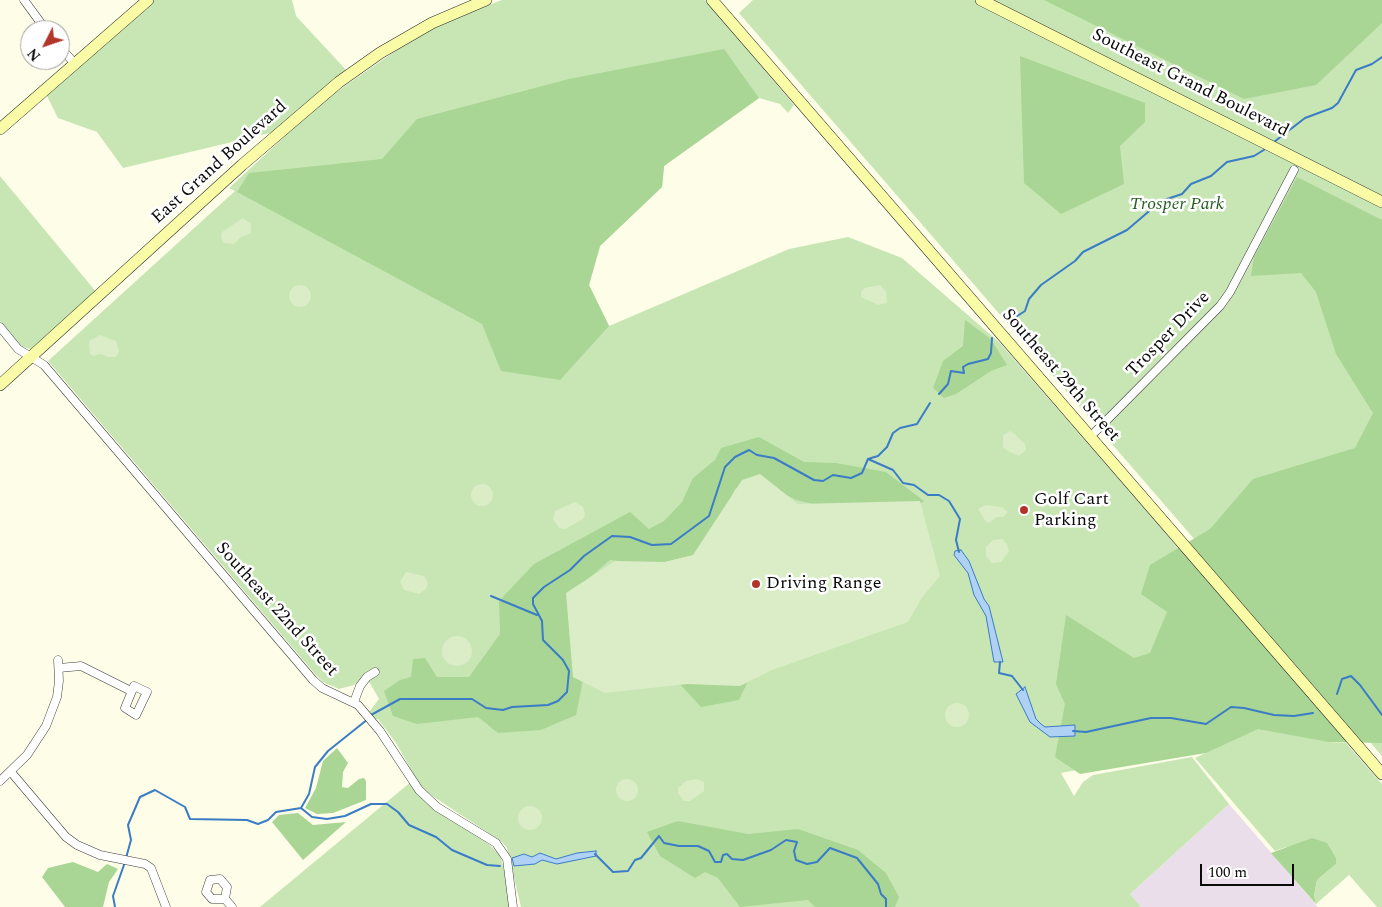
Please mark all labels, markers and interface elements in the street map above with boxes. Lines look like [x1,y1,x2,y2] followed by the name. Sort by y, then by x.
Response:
[20,20,70,70] north arrow
[1088,25,1292,143] street label: Southeast Grand Boulevard
[22,43,46,66] text: N
[148,97,292,229] street label: East Grand Boulevard
[1130,194,1224,216] park label: Trosper Park
[1123,288,1215,382] street label: Trosper Drive
[996,305,1124,447] street label: Southeast 29th Street
[1034,489,1109,532] place label: Golf Cart Parking
[1018,504,1030,516] marker: Golf Cart Parking
[210,539,342,681] street label: Southeast 22nd Street
[766,573,881,595] place label: Driving Range
[750,578,762,590] marker: Driving Range
[1202,854,1296,886] scale bar
[1208,861,1247,884] text: 100 m

